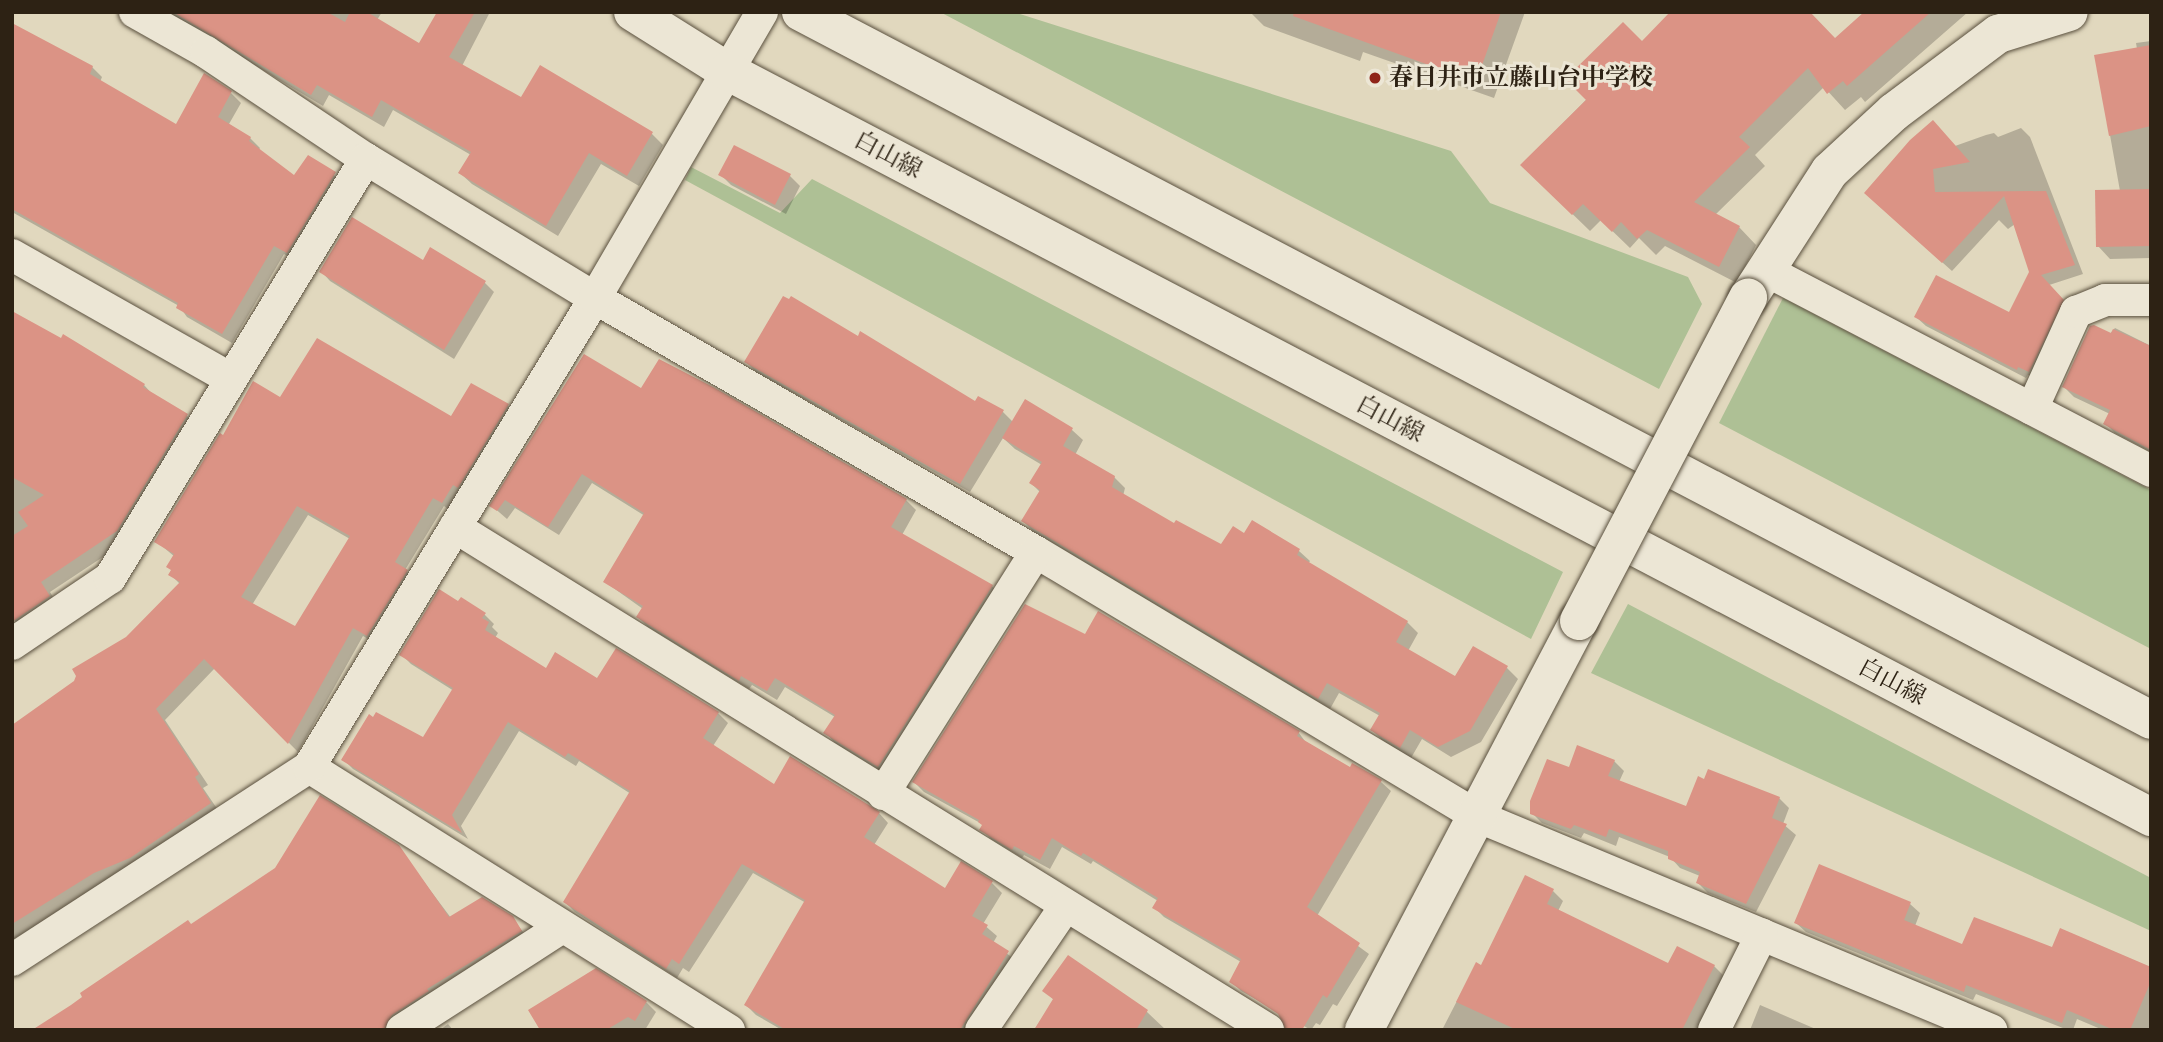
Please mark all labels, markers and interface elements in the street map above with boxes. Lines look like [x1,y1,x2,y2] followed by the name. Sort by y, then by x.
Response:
[1389,64,1653,92] place label: 春日井市立藤山台中学校
[1367,70,1383,86] marker: 春日井市立藤山台中学校
[849,125,927,185] street label: 白山線
[1351,389,1429,449] street label: 白山線
[1853,652,1931,712] street label: 白山線

